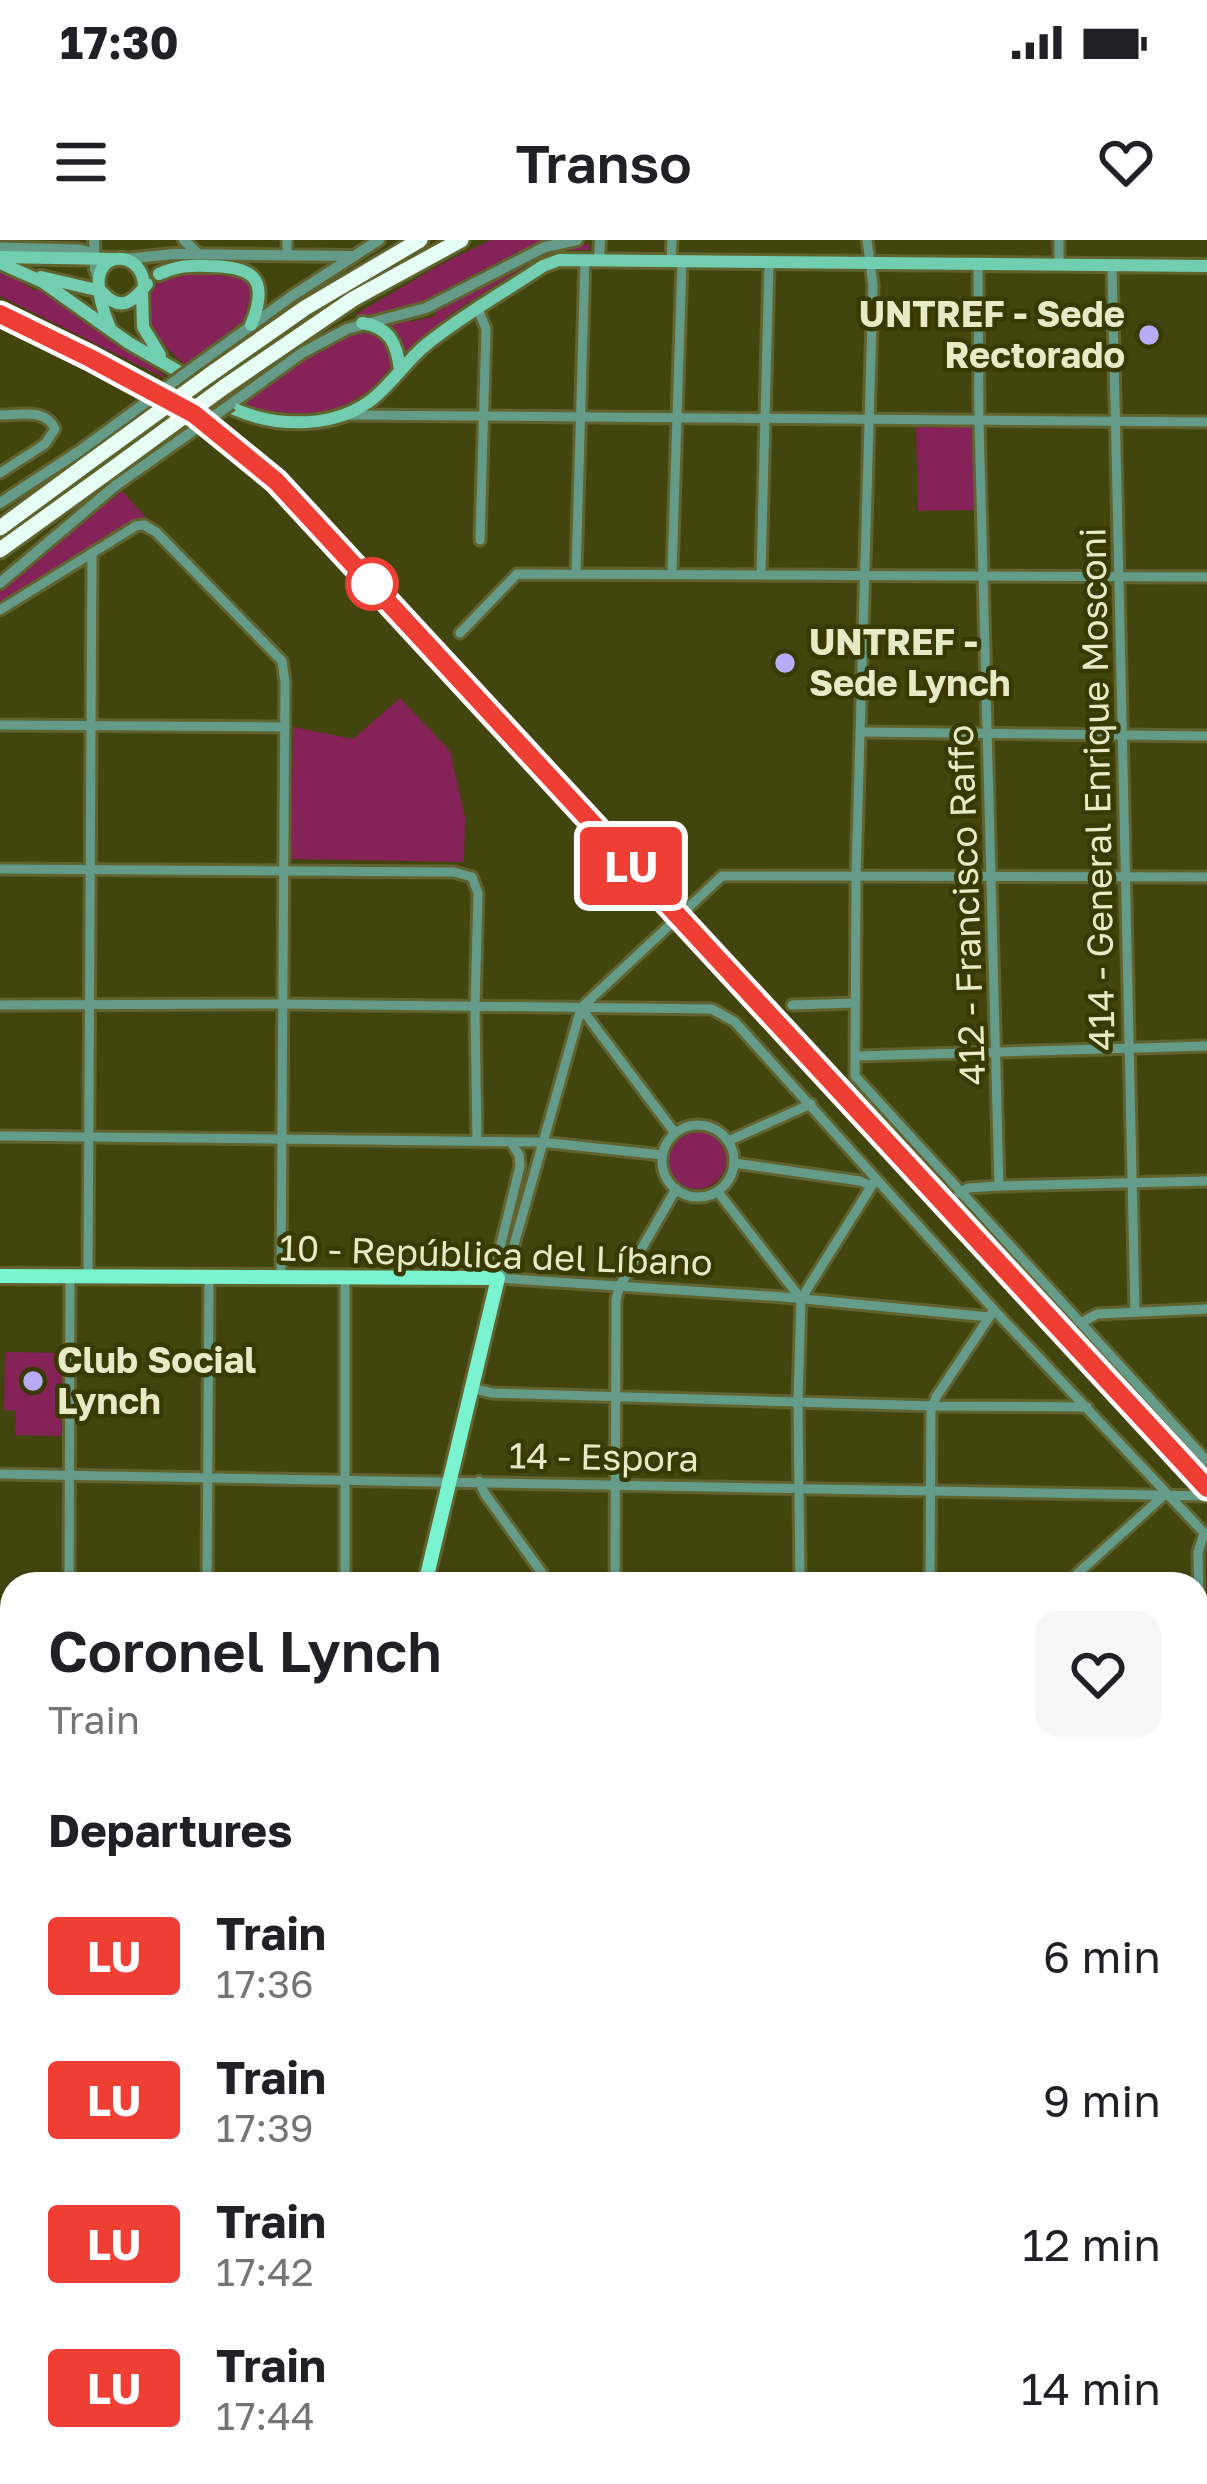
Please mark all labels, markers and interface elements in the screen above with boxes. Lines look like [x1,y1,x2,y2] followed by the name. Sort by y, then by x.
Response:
[60,15,179,69] text: 17:30
[48,129,114,195] icon: menu
[1093,129,1159,195] icon: heart
[515,130,692,195] text: Transo
[859,292,1125,376] place label: UNTREF - Sede Rectorado
[1136,322,1162,348] marker: UNTREF - Sede Rectorado
[1070,527,1123,1051] street label: 414 - General Enrique Mosconi
[347,559,397,609] unlabelled marker
[809,620,1011,704] place label: UNTREF - Sede Lynch
[772,650,798,676] marker: UNTREF - Sede Lynch
[938,724,993,1086] street label: 412 - Francisco Raffo
[577,827,685,905] line badge: LU
[604,841,658,891] text: LU
[279,1225,713,1284] street label: 10 - República del Líbano
[57,1338,256,1422] place label: Club Social Lynch
[20,1368,46,1394] marker: Club Social Lynch
[509,1433,699,1480] street label: 14 - Espora
[1035,1611,1161,1737] button: heart
[48,1616,442,1685] text: Coronel Lynch
[48,1696,140,1743] text: Train
[48,1803,292,1857] text: Departures
[216,1906,326,1960] text: Train
[1043,1929,1161,1983] text: 6 min
[87,1931,141,1981] text: LU
[216,1960,314,2007] text: 17:36
[216,2050,326,2104] text: Train
[1043,2073,1161,2127] text: 9 min
[87,2075,141,2125] text: LU
[216,2104,314,2151] text: 17:39
[216,2194,326,2248] text: Train
[1022,2217,1161,2271] text: 12 min
[87,2219,141,2269] text: LU
[216,2248,314,2295] text: 17:42
[216,2338,326,2392] text: Train
[1021,2361,1161,2415] text: 14 min
[87,2363,141,2413] text: LU
[216,2392,315,2439] text: 17:44

